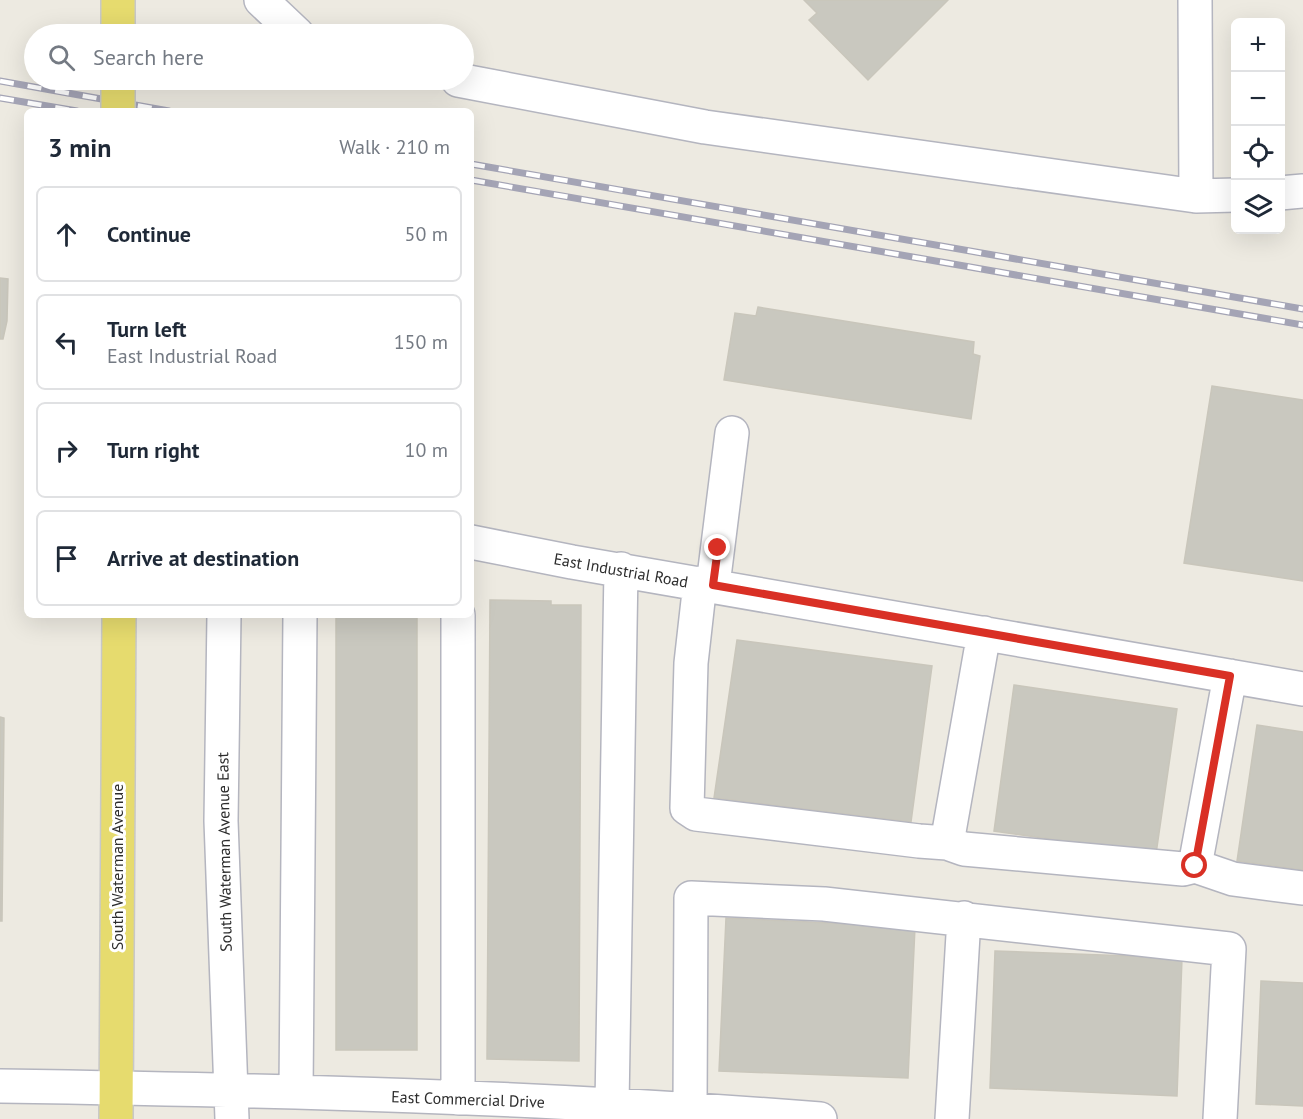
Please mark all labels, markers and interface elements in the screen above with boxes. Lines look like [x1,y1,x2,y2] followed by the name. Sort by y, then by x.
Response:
[1231,18,1285,234] map controls
[1231,18,1285,72] button: +
[24,24,474,90] search box
[45,41,78,74] icon: search
[93,43,204,71] text: Search here
[1231,72,1285,126] button: −
[1231,126,1285,180] button: locate
[48,131,111,164] text: 3 min
[339,134,450,160] text: Walk · 210 m
[1231,180,1285,234] button: layers
[50,218,83,251] icon: ahead
[107,220,191,248] text: Continue
[405,221,448,247] text: 50 m
[107,315,187,343] text: Turn left
[50,326,83,359] icon: left
[394,329,448,355] text: 150 m
[107,343,277,369] text: East Industrial Road
[50,434,83,467] icon: right
[107,436,199,464] text: Turn right
[405,437,448,463] text: 10 m
[704,534,730,560] route end
[50,542,83,575] icon: arrive
[107,544,299,572] text: Arrive at destination
[552,548,690,592] street label: East Industrial Road
[212,752,236,952] street label: South Waterman Avenue East
[107,784,127,950] street label: South Waterman Avenue
[1181,852,1207,878] route start
[391,1086,545,1112] street label: East Commercial Drive

